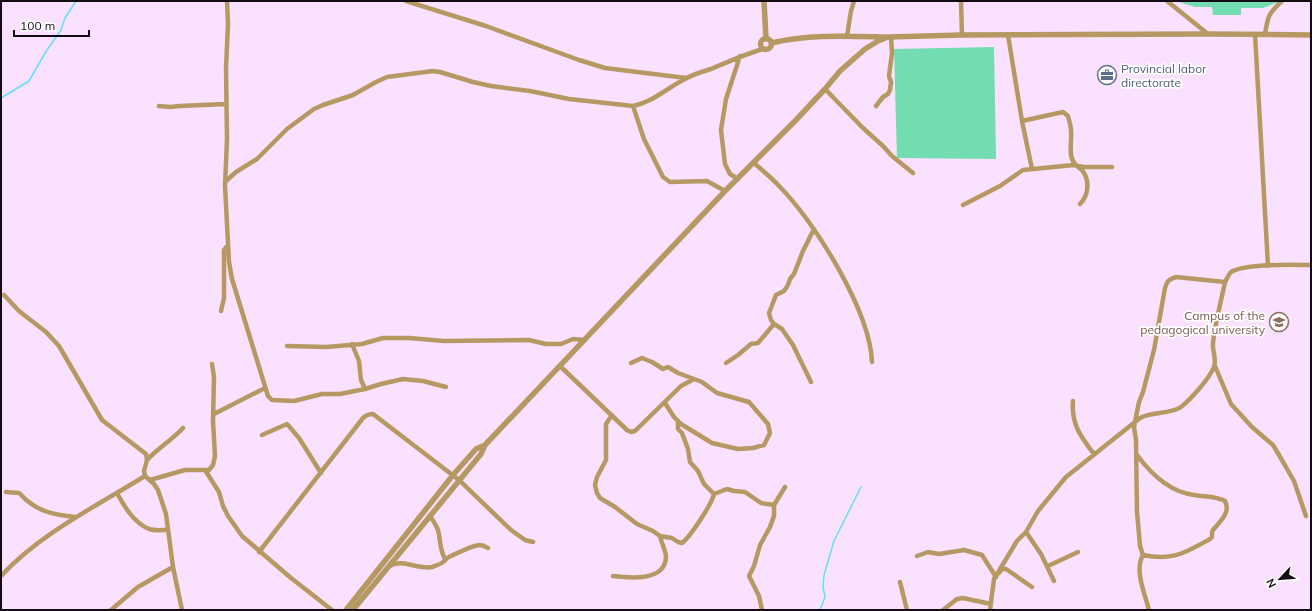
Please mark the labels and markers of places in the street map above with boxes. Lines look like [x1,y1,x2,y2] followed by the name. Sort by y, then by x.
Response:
[1121,61,1207,90] place label: Provincial labor directorate
[1096,64,1118,86] office icon: Provincial labor directorate
[1140,308,1266,337] place label: Campus of the pedagogical university
[1268,311,1290,333] school or university icon: Campus of the pedagogical university

